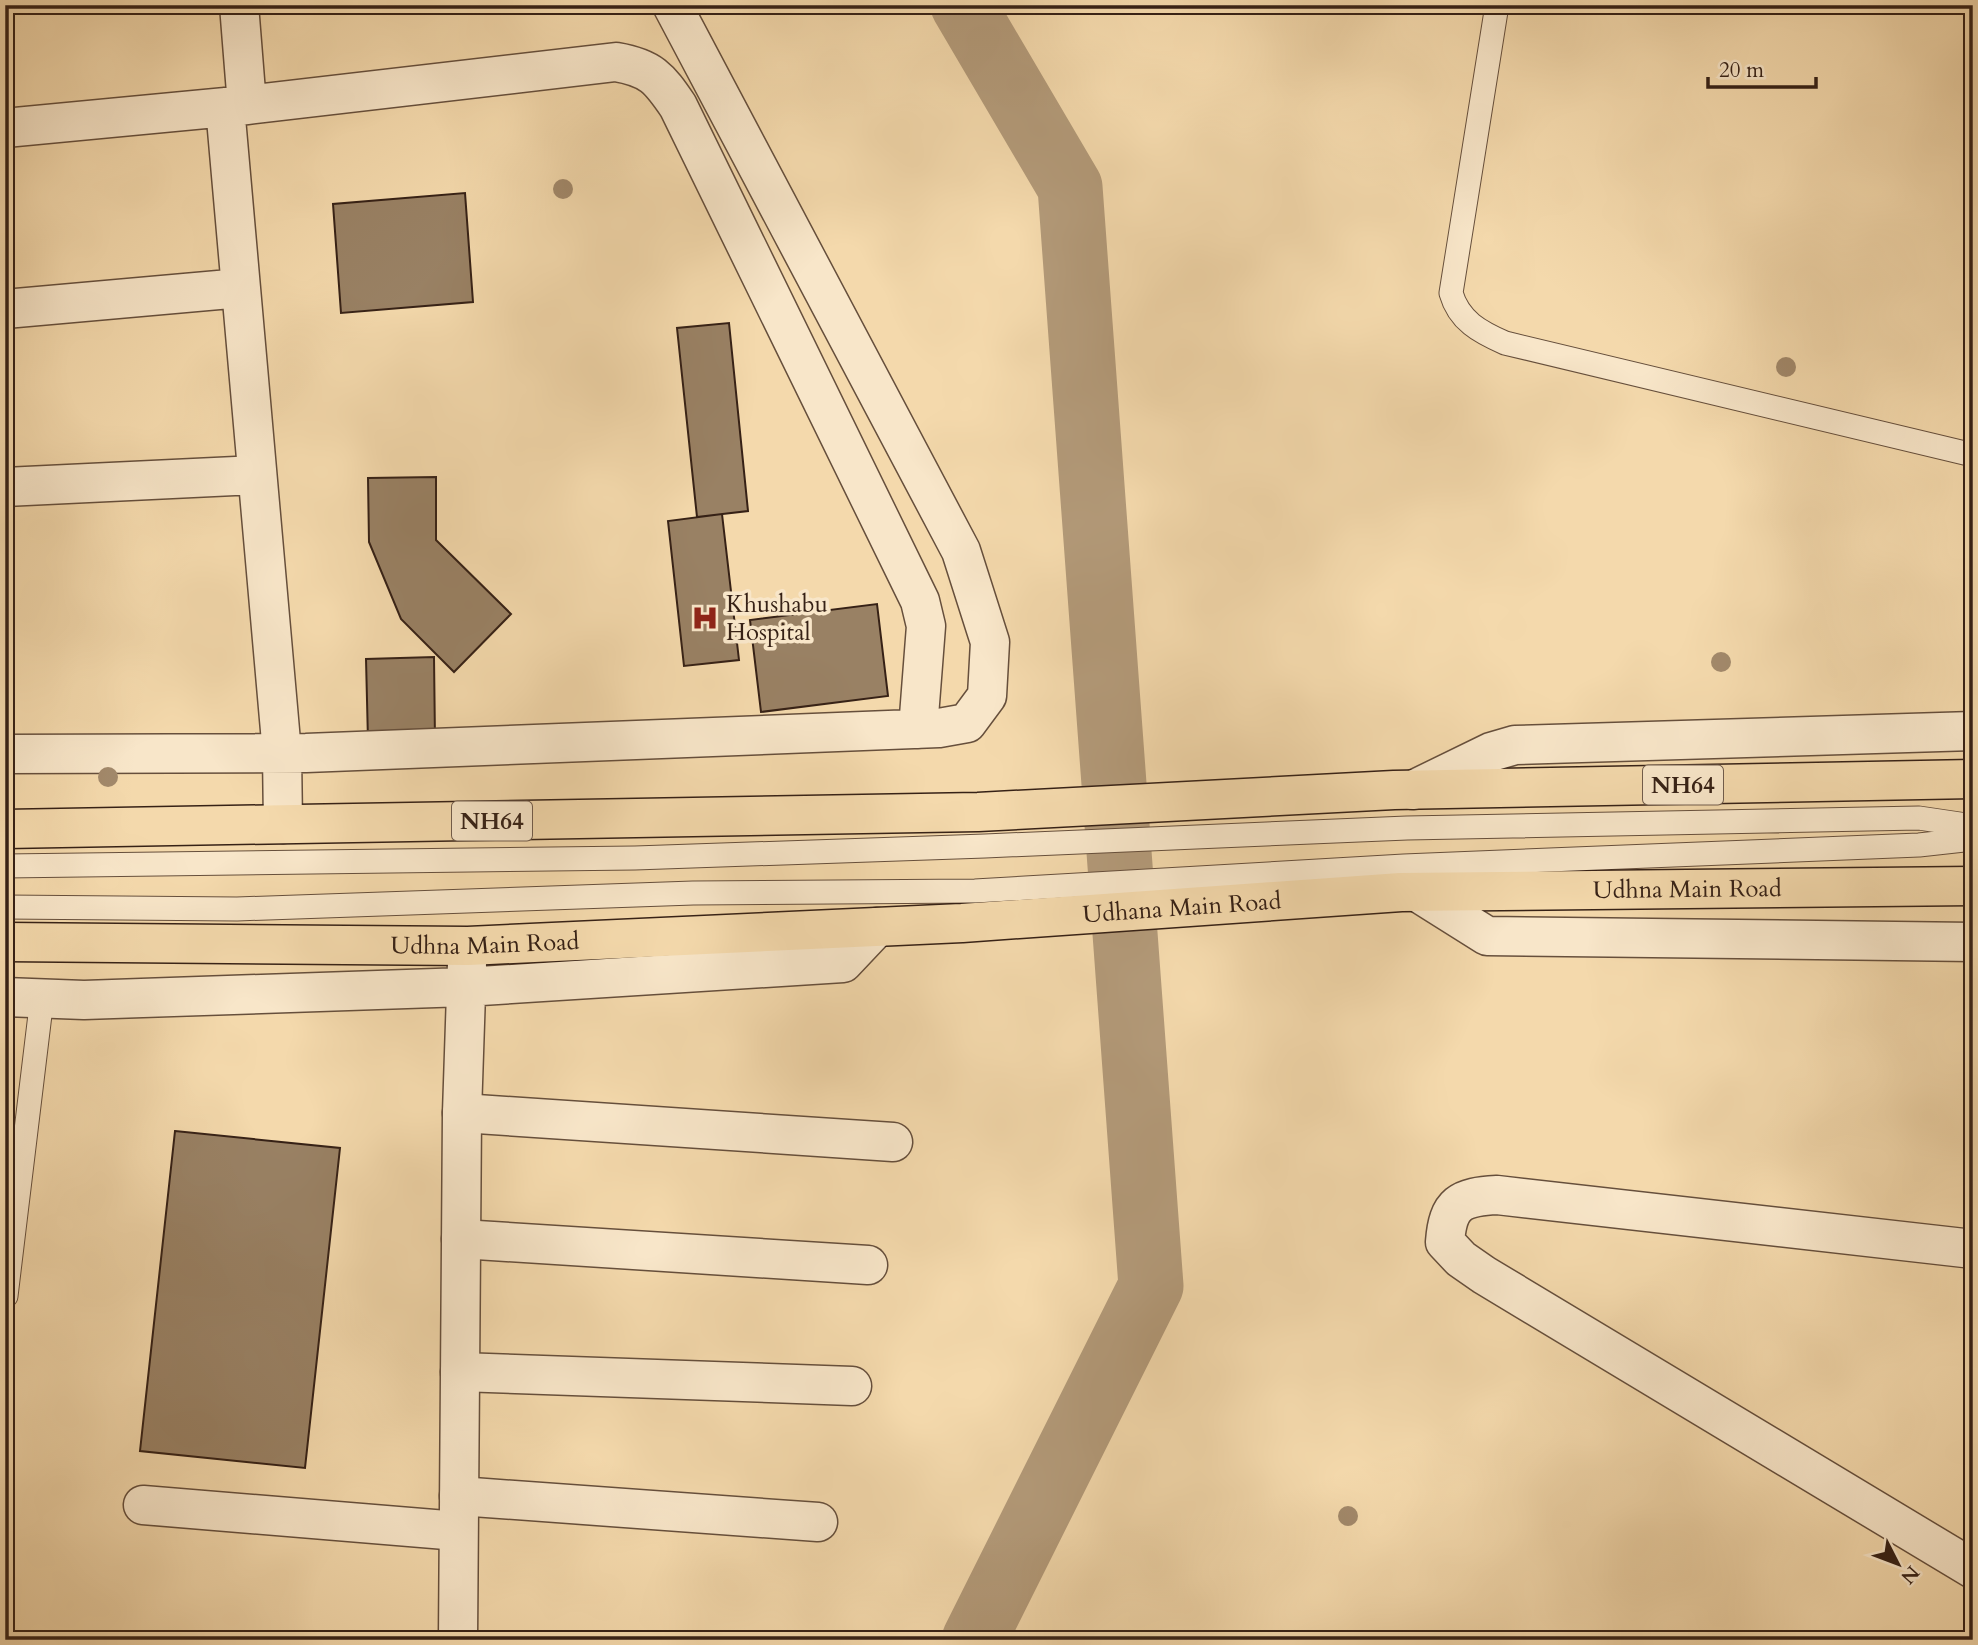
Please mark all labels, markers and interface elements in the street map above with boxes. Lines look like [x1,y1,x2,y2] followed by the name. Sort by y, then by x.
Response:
[1708,46,1817,90] scale bar
[1719,56,1764,85] text: 20 m
[726,588,828,649] place label: Khushabu Hospital
[690,603,720,633] hospital icon: Khushabu Hospital
[1643,765,1723,804] road number: NH64
[452,802,532,841] road number: NH64
[1593,872,1782,906] street label: Udhna Main Road
[1081,884,1283,931] street label: Udhana Main Road
[391,924,580,963] street label: Udhna Main Road
[1862,1530,1932,1600] north arrow
[1894,1560,1925,1590] text: N

